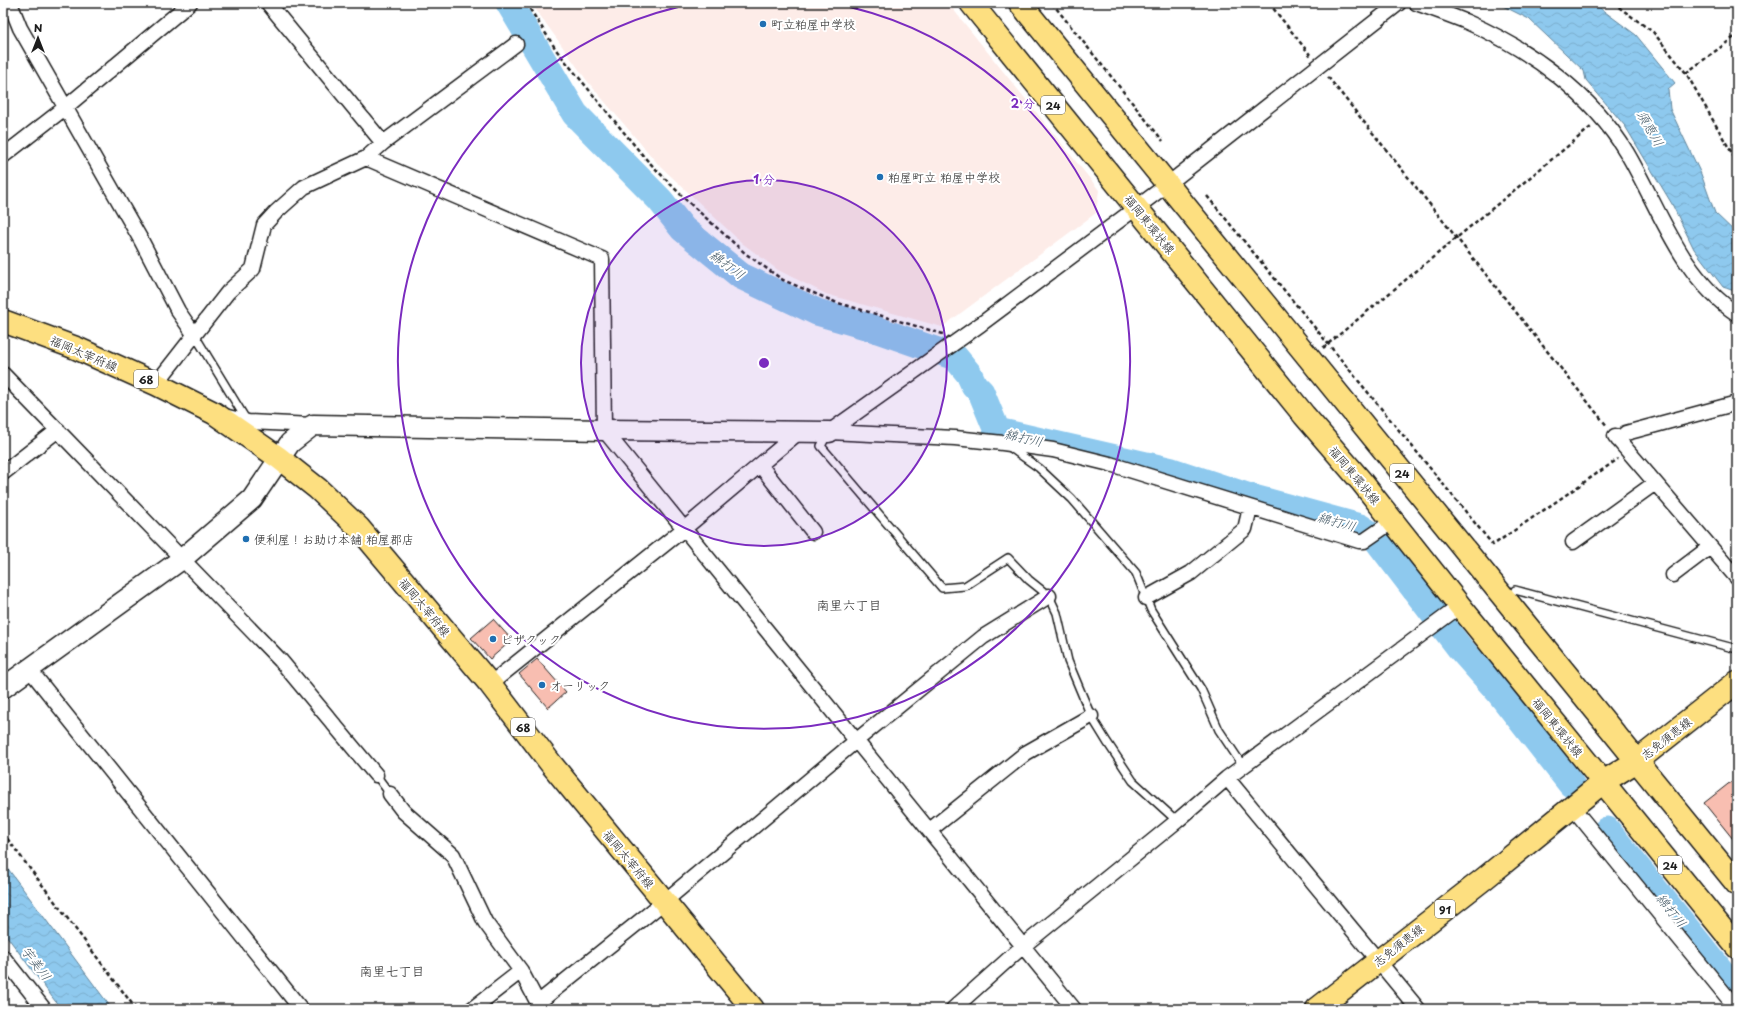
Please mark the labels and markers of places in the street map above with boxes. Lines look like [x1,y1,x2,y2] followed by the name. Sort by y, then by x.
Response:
[771,15,855,33] place label: 町立粕屋中学校
[758,19,768,29] marker: 町立粕屋中学校
[888,168,1000,186] place label: 粕屋町立 粕屋中学校
[875,172,885,182] marker: 粕屋町立 粕屋中学校
[757,356,771,370] centre of rings
[254,530,414,548] place label: 便利屋！お助け本舗 粕屋郡店
[241,534,251,544] marker: 便利屋！お助け本舗 粕屋郡店
[501,630,561,648] place label: ピザクック
[488,634,498,644] marker: ピザクック
[550,676,610,694] place label: オーリック
[537,680,547,690] marker: オーリック

